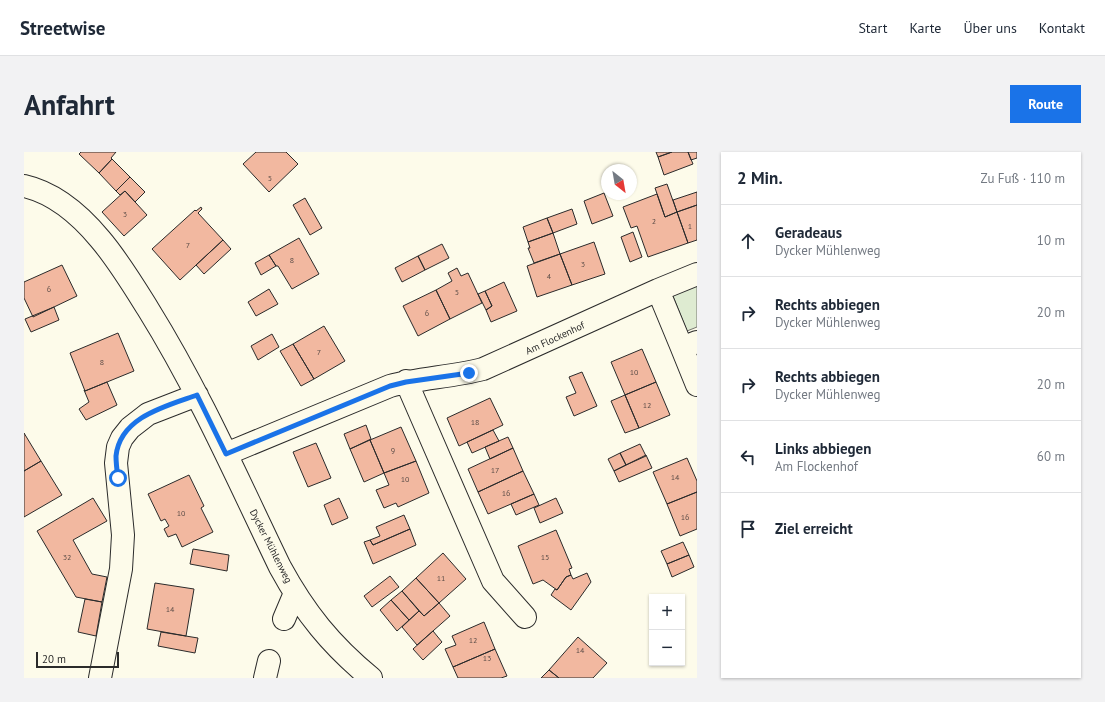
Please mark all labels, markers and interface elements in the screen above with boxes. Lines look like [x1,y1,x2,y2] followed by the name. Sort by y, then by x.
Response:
[20,16,105,40] text: Streetwise
[858,19,887,37] text: Start
[909,19,941,37] text: Karte
[963,19,1017,37] text: Über uns
[1039,19,1085,37] text: Kontakt
[1010,85,1081,123] button: Route
[24,86,115,123] text: Anfahrt
[601,164,637,200] north arrow
[737,167,783,189] text: 2 Min.
[981,170,1065,187] text: Zu Fuß · 110 m
[268,173,272,183] house number: 5
[123,209,127,219] house number: 3
[652,216,656,226] house number: 2
[688,221,692,231] house number: 1
[775,223,842,242] text: Geradeaus
[737,230,759,252] icon: ahead
[1037,232,1065,249] text: 10 m
[186,240,190,250] house number: 7
[775,242,880,259] text: Dycker Mühlenweg
[290,255,294,265] house number: 8
[581,259,585,269] house number: 3
[547,271,552,281] house number: 4
[47,284,51,294] house number: 6
[455,287,459,297] house number: 5
[775,295,880,314] text: Rechts abbiegen
[737,302,759,324] icon: right
[1037,304,1065,321] text: 20 m
[425,308,429,318] house number: 6
[775,314,880,331] text: Dycker Mühlenweg
[523,318,587,357] street label: Am Flockenhof
[317,347,321,357] house number: 7
[100,357,104,367] house number: 8
[460,364,478,382] route end
[630,367,639,377] house number: 10
[775,367,880,386] text: Rechts abbiegen
[737,374,759,396] icon: right
[1037,376,1065,393] text: 20 m
[775,386,880,403] text: Dycker Mühlenweg
[643,400,651,410] house number: 12
[471,417,479,427] house number: 18
[775,439,871,458] text: Links abbiegen
[391,445,395,455] house number: 9
[737,446,759,468] icon: left
[1037,448,1065,465] text: 60 m
[775,458,858,475] text: Am Flockenhof
[491,465,499,475] house number: 17
[109,469,127,487] route start
[671,472,680,482] house number: 14
[401,474,410,484] house number: 10
[502,488,510,498] house number: 16
[247,507,295,585] street label: Dycker Mühlenweg
[177,508,186,518] house number: 10
[681,512,689,522] house number: 16
[737,518,759,540] icon: arrive
[775,519,853,538] text: Ziel erreicht
[63,552,71,562] house number: 32
[541,552,549,562] house number: 15
[437,573,445,583] house number: 11
[649,594,685,666] map controls
[649,594,685,630] button: +
[166,604,175,614] house number: 14
[649,630,685,666] button: −
[469,635,477,645] house number: 12
[576,645,585,655] house number: 14
[36,650,119,669] scale bar
[42,652,66,666] text: 20 m
[483,653,491,663] house number: 13

